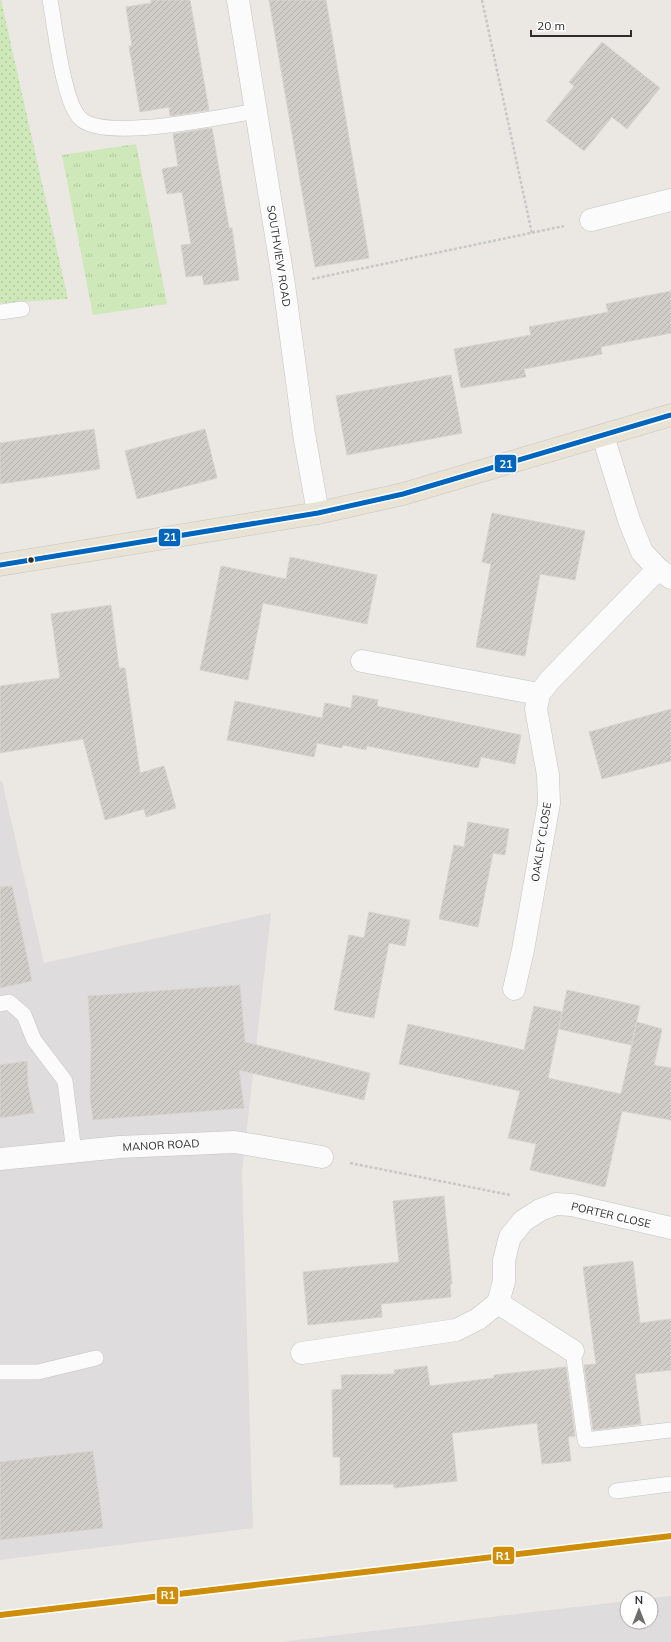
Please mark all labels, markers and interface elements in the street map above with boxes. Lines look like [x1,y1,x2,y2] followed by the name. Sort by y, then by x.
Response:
[531,12,631,38] scale bar
[537,18,565,33] text: 20 m
[264,204,294,308] street label: SOUTHVIEW ROAD
[494,454,517,473] line badge: 21
[499,457,513,471] text: 21
[158,528,181,547] line badge: 21
[163,530,177,544] text: 21
[26,555,36,565] unlabelled marker
[528,801,554,883] street label: OAKLEY CLOSE
[122,1136,200,1154] street label: MANOR ROAD
[570,1199,652,1231] street label: PORTER CLOSE
[492,1546,515,1565] line badge: R1
[496,1549,511,1563] text: R1
[156,1586,179,1605] line badge: R1
[161,1588,176,1602] text: R1
[619,1590,659,1630] north arrow
[635,1593,643,1607] text: N

